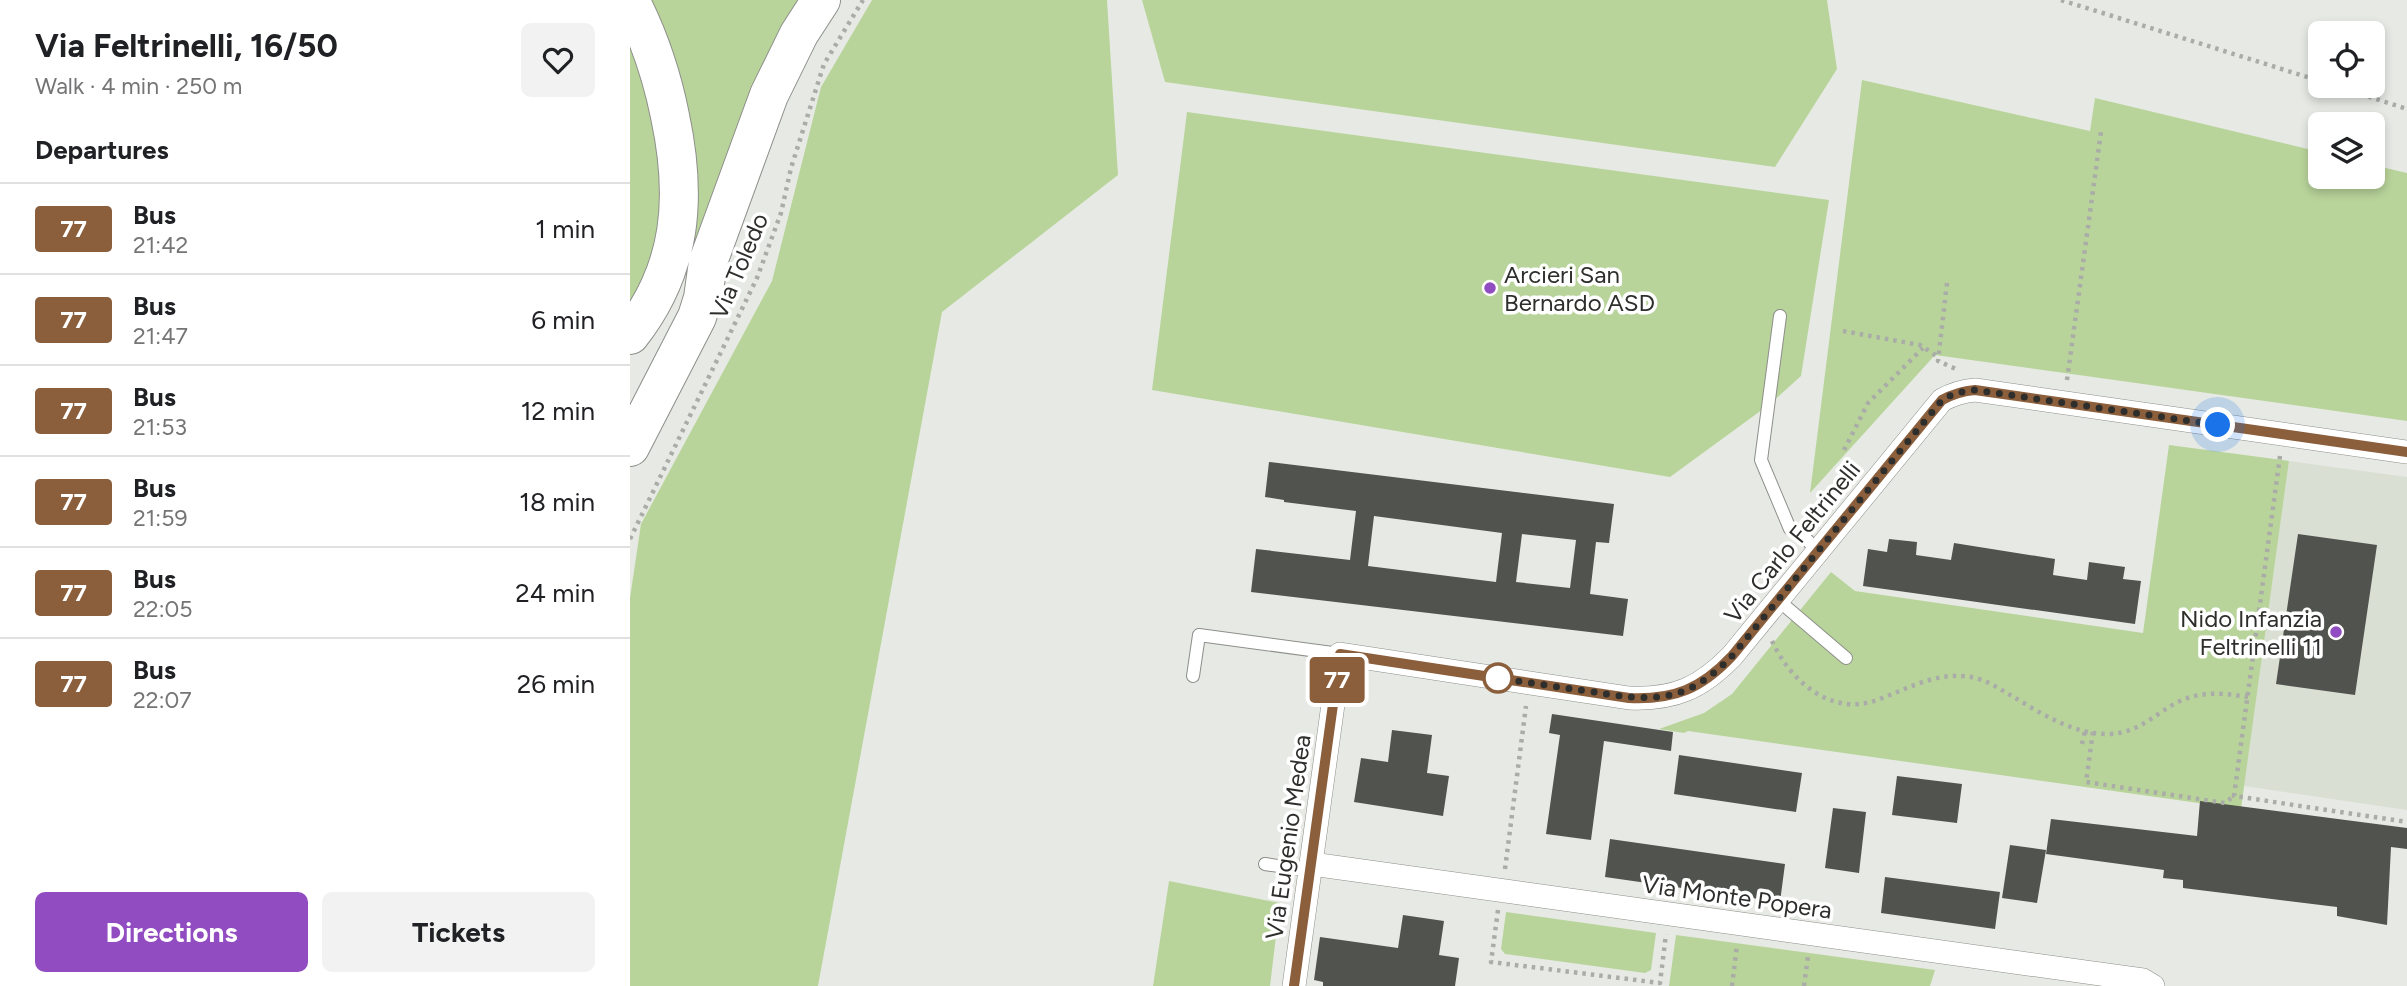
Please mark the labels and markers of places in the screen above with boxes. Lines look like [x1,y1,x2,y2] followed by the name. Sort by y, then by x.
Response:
[1504,260,1655,317] place label: Arcieri San Bernardo ASD
[1482,280,1498,296] marker: Arcieri San Bernardo ASD
[2180,604,2322,661] place label: Nido Infanzia Feltrinelli 11
[2328,624,2344,640] marker: Nido Infanzia Feltrinelli 11
[1483,663,1513,693] unlabelled marker

